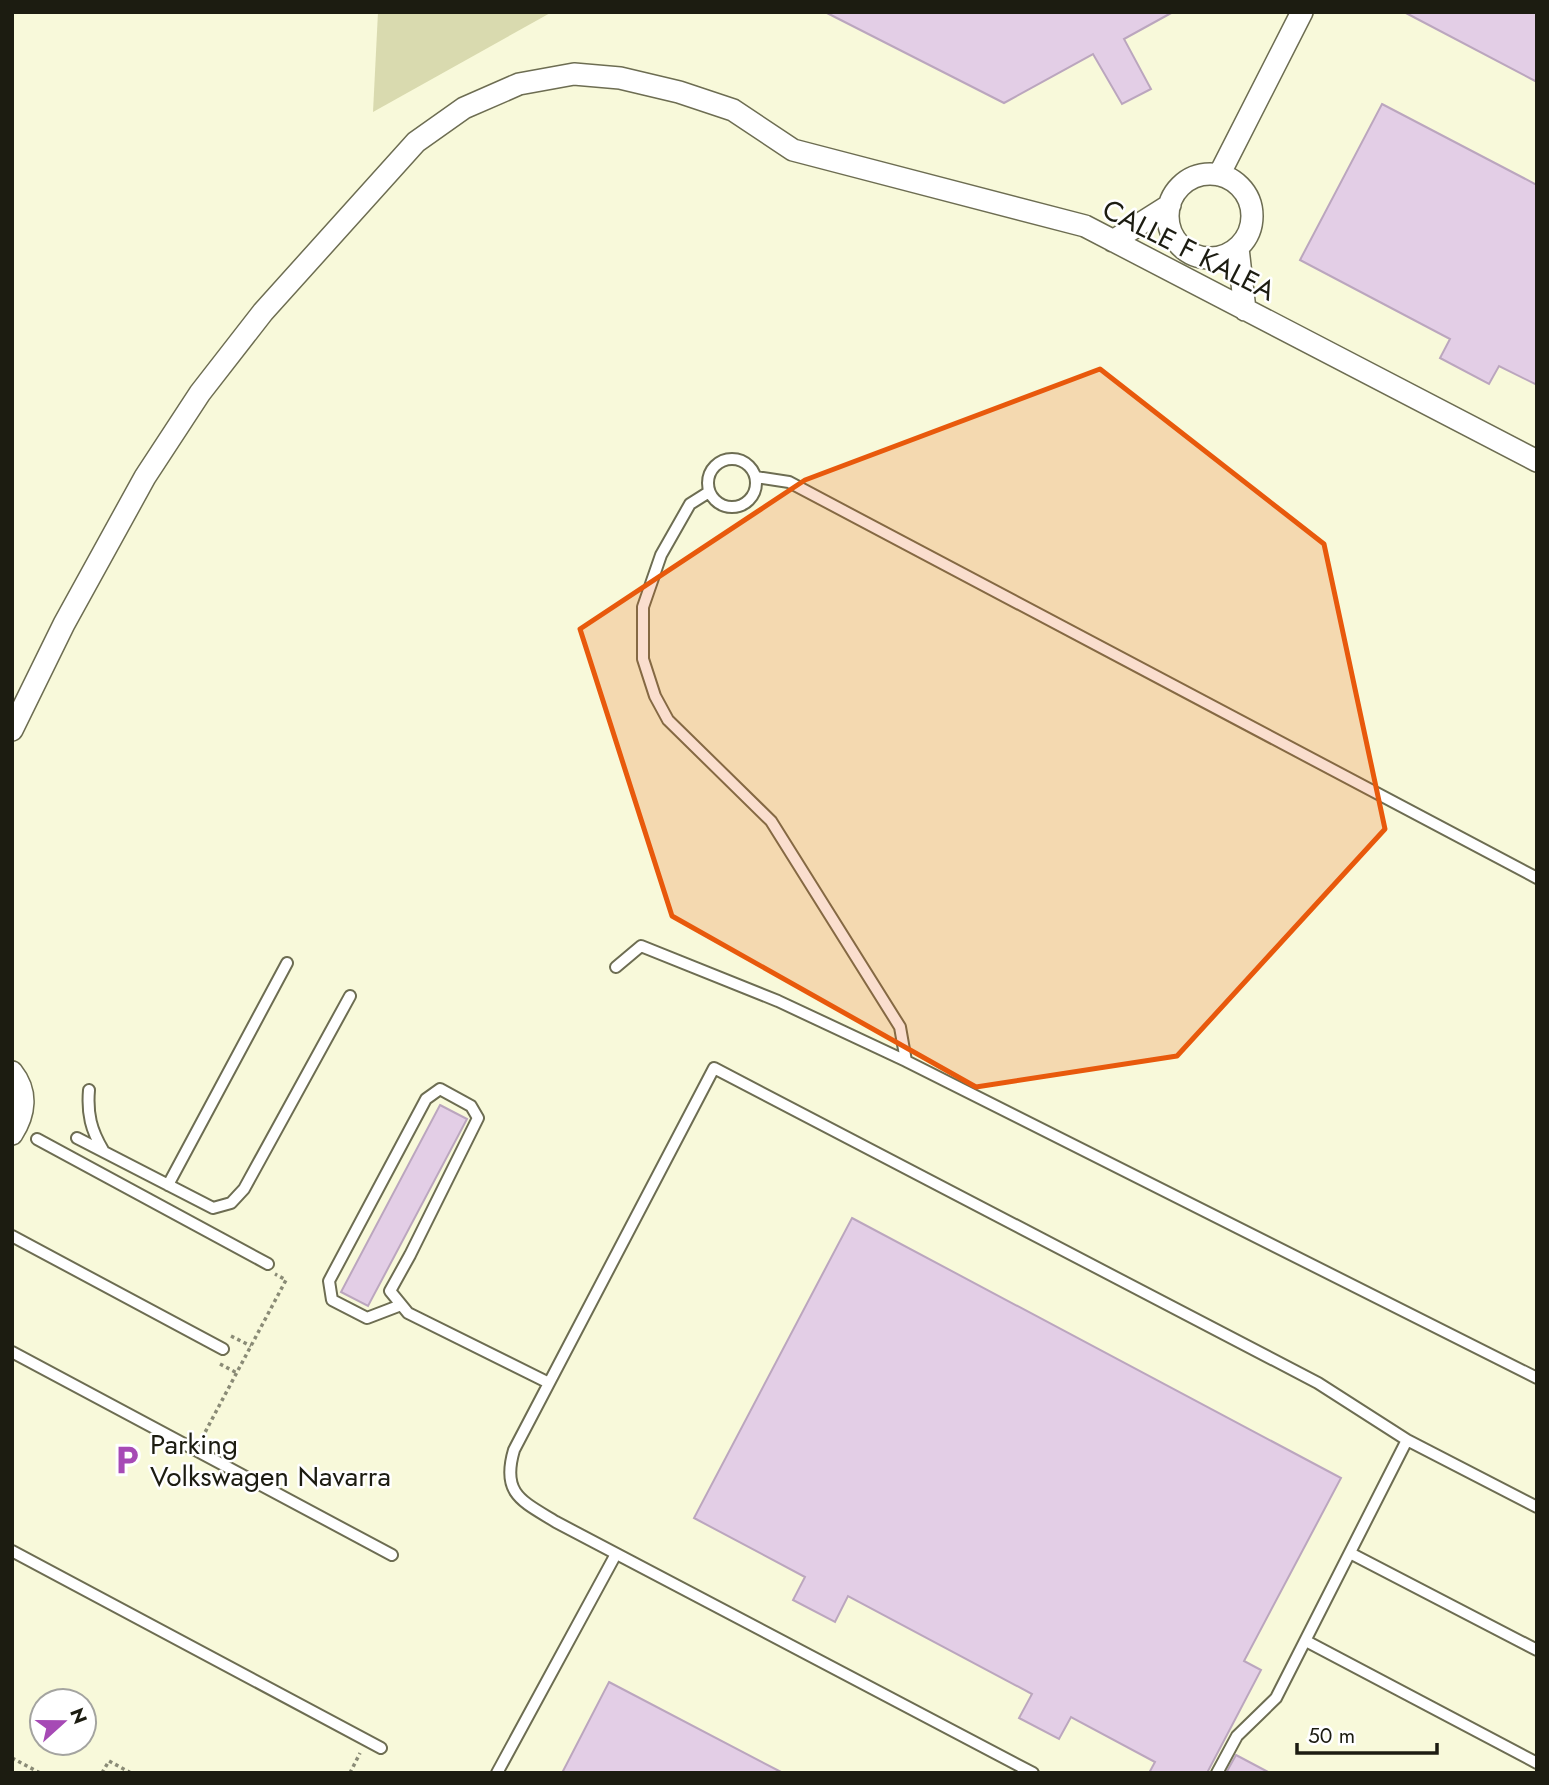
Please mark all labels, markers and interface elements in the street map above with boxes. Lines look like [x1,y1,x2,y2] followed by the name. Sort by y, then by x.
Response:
[1095,189,1283,311] street label: CALLE F KALEA
[150,1424,391,1497] place label: Parking Volkswagen Navarra
[110,1443,144,1477] parking icon: Parking Volkswagen Navarra
[28,1687,98,1757] north arrow
[63,1704,94,1728] text: N
[1297,1712,1437,1756] scale bar
[1308,1721,1355,1751] text: 50 m

